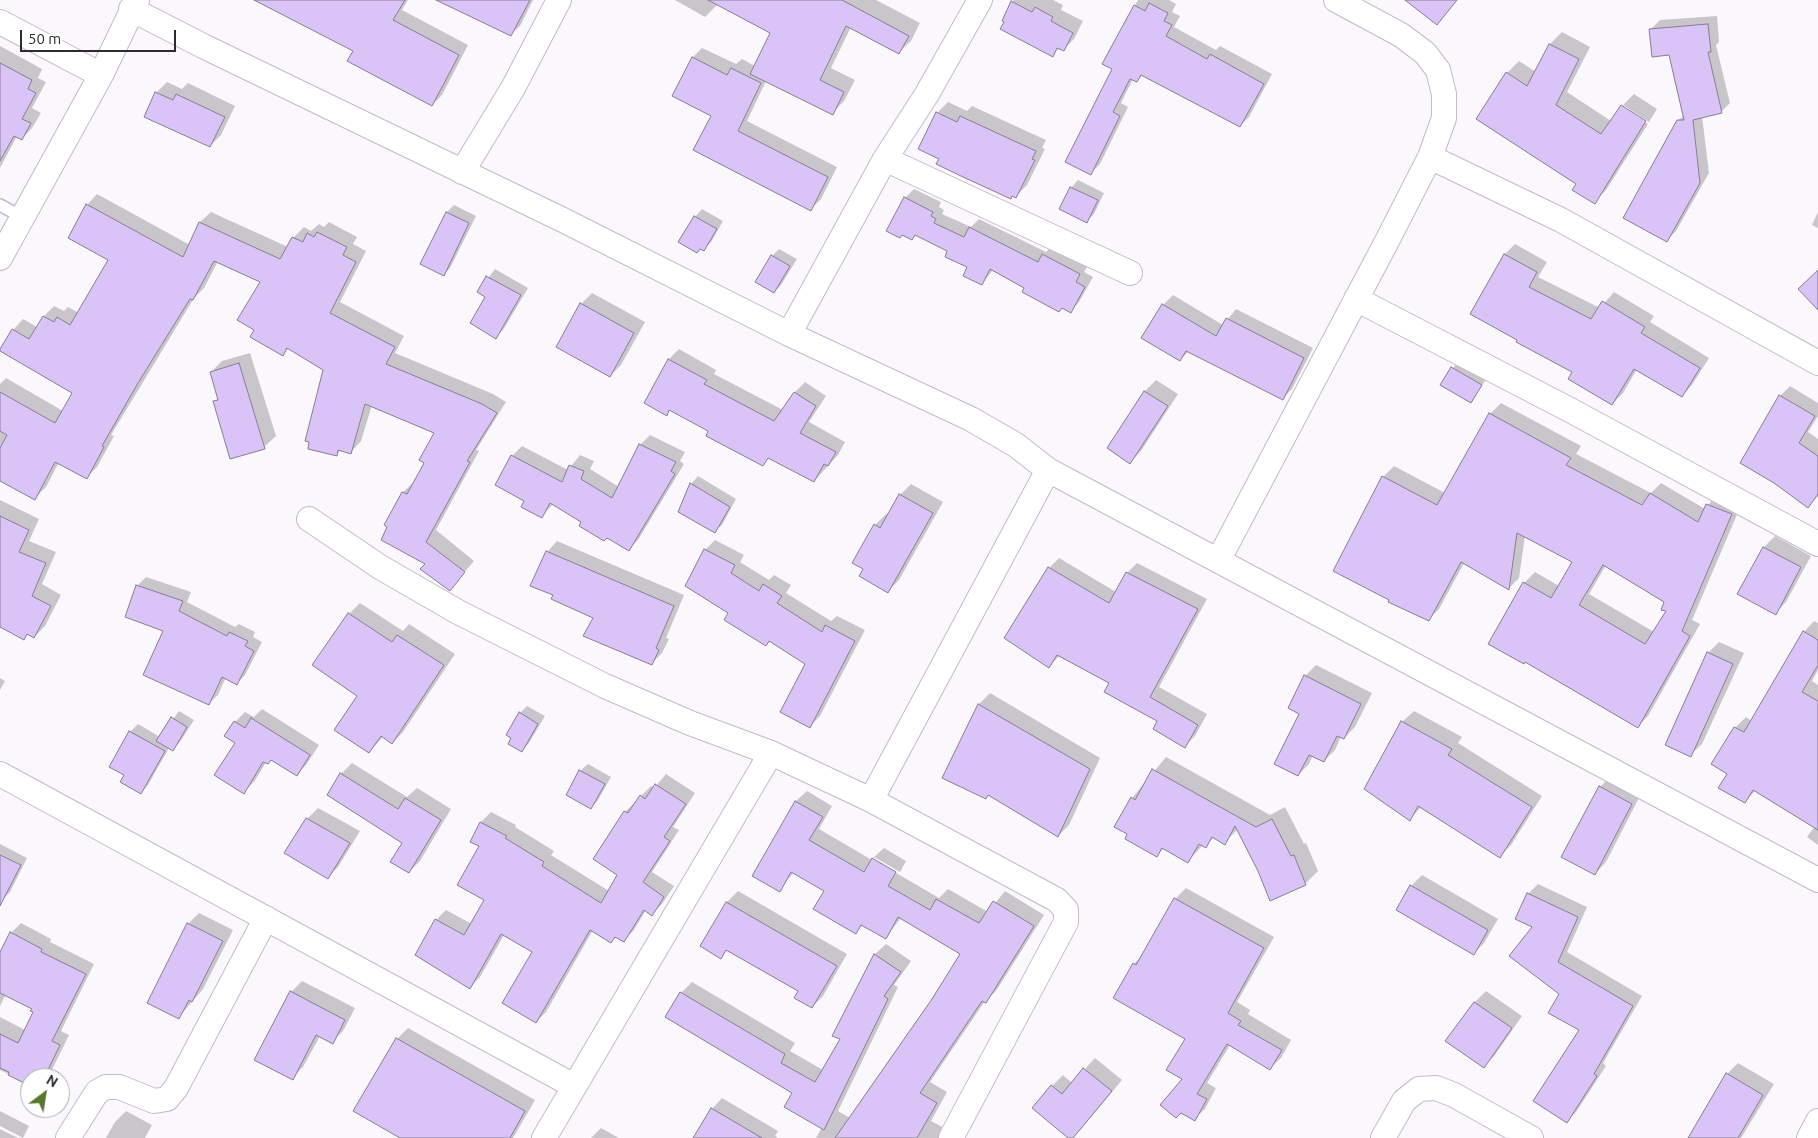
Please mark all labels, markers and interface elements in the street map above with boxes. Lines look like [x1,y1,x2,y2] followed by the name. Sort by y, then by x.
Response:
[22,20,179,52] scale bar
[28,30,61,47] text: 50 m
[20,1068,70,1118] north arrow
[44,1071,61,1091] text: N

